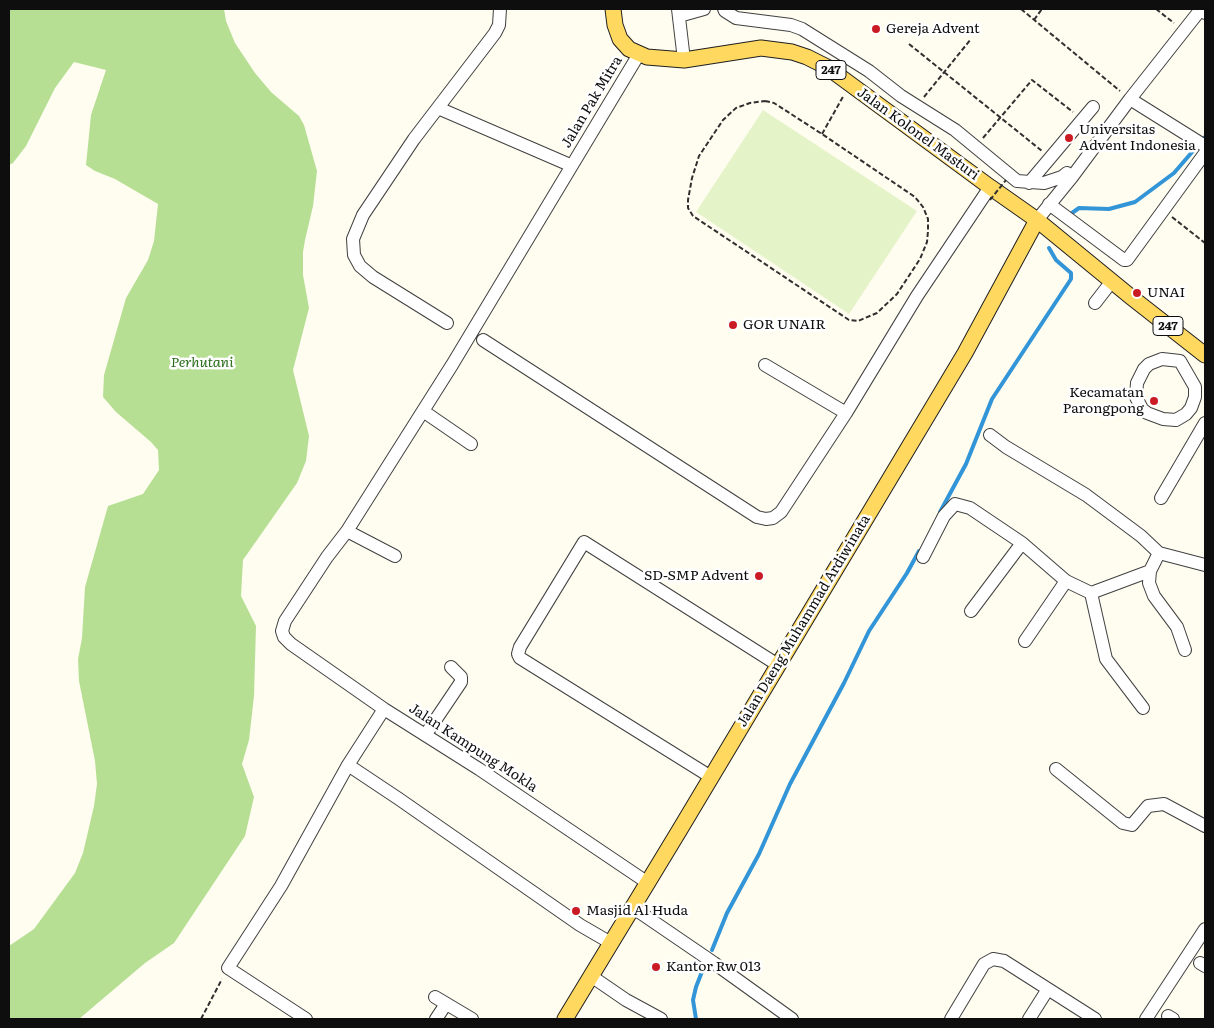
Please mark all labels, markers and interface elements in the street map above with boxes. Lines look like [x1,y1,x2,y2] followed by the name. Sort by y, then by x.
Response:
[886,21,980,37] place label: Gereja Advent
[870,23,882,35] marker: Gereja Advent
[558,53,626,151] street label: Jalan Pak Mitra
[816,60,846,80] road number: 247
[854,84,982,184] street label: Jalan Kolonel Masturi
[1079,122,1196,154] place label: Universitas Advent Indonesia
[1063,132,1075,144] marker: Universitas Advent Indonesia
[1147,285,1185,301] place label: UNAI
[1131,287,1143,299] marker: UNAI
[1153,316,1183,336] road number: 247
[743,317,826,333] place label: GOR UNAIR
[727,319,739,331] marker: GOR UNAIR
[171,355,233,371] park label: Perhutani
[1063,385,1144,418] place label: Kecamatan Parongpong
[1148,395,1160,407] marker: Kecamatan Parongpong
[734,512,874,730] street label: Jalan Daeng Muhammad Ardiwinata
[644,568,749,584] place label: SD-SMP Advent
[753,570,765,582] marker: SD-SMP Advent
[406,700,540,796] street label: Jalan Kampung Mokla
[586,903,688,919] place label: Masjid Al Huda
[570,905,582,917] marker: Masjid Al Huda
[666,959,761,975] place label: Kantor Rw 013
[650,961,662,973] marker: Kantor Rw 013

